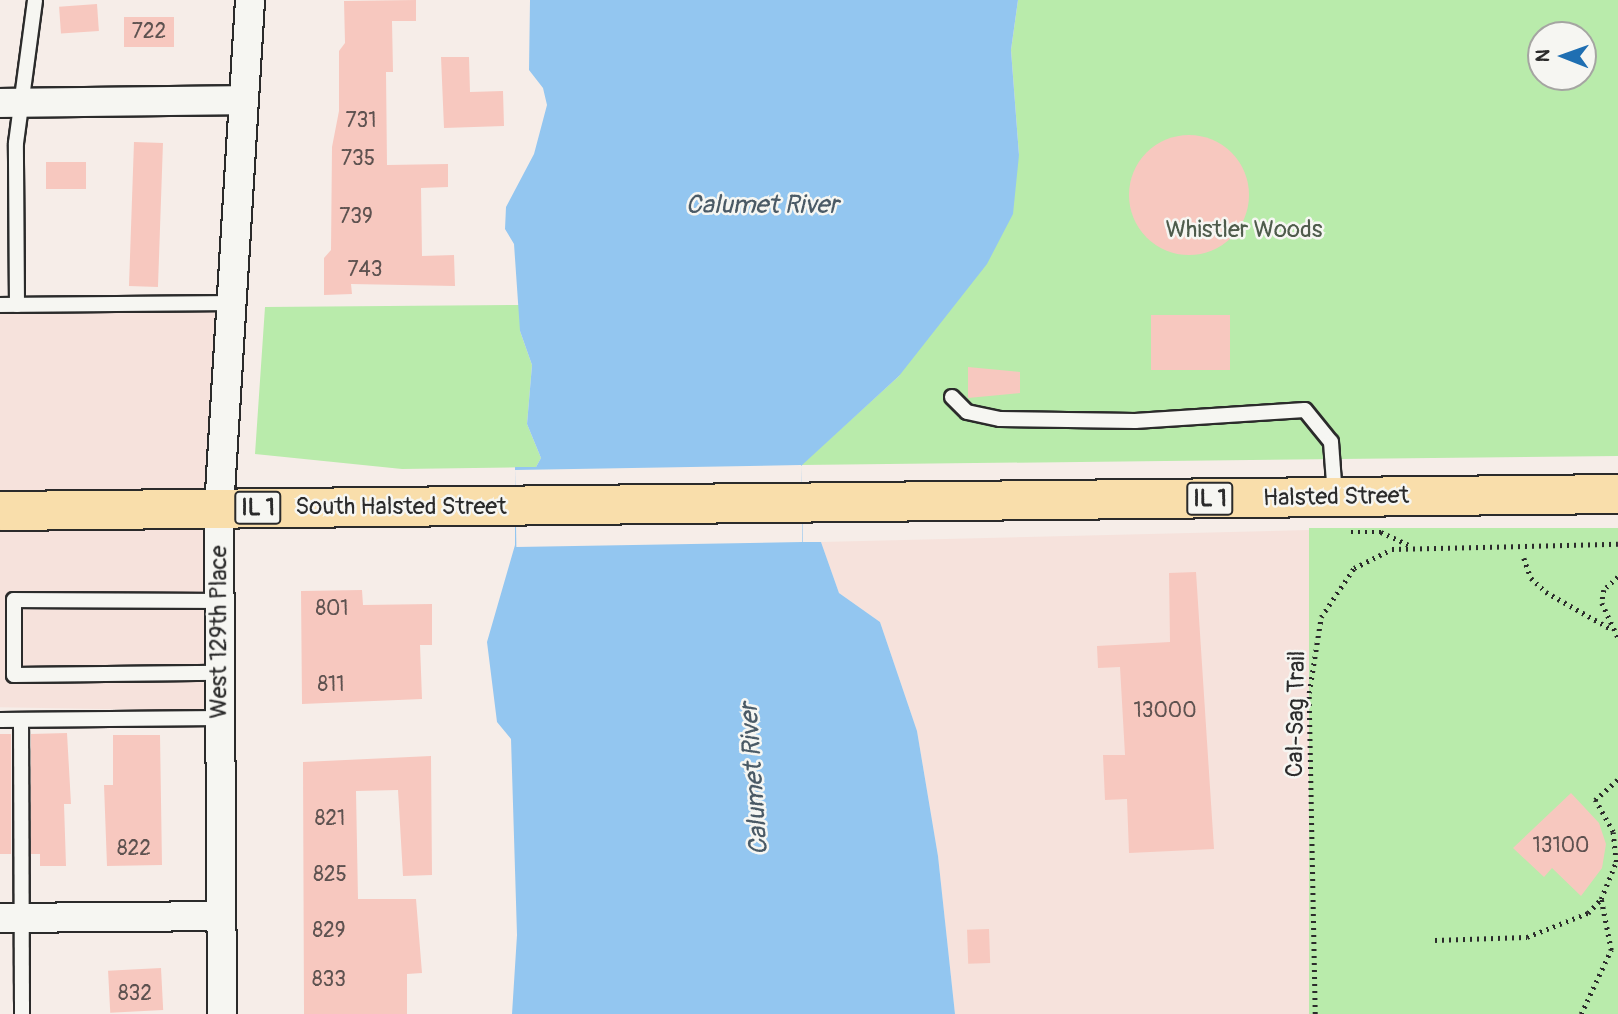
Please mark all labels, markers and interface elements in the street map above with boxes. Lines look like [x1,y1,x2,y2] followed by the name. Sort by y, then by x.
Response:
[132,19,166,45] house number: 722
[1527,21,1597,91] north arrow
[1531,49,1555,62] text: N
[345,108,377,134] house number: 731
[341,146,375,172] house number: 735
[686,190,838,222] water label: Calumet River
[339,204,373,230] house number: 739
[1166,216,1322,244] park label: Whistler Woods
[347,257,383,283] house number: 743
[1186,480,1234,519] road number: IL 1
[1263,481,1409,513] street label: Halsted Street
[233,488,282,528] road number: IL 1
[295,493,507,521] street label: South Halsted Street
[205,545,233,719] street label: West 129th Place
[315,596,349,622] house number: 801
[1280,650,1312,778] street label: Cal-Sag Trail
[317,672,345,698] house number: 811
[1134,698,1196,724] house number: 13000
[734,702,776,856] water label: Calumet River
[315,806,345,832] house number: 821
[1533,833,1589,859] house number: 13100
[117,836,151,862] house number: 822
[313,862,347,888] house number: 825
[312,918,346,944] house number: 829
[312,967,346,993] house number: 833
[118,981,152,1007] house number: 832

